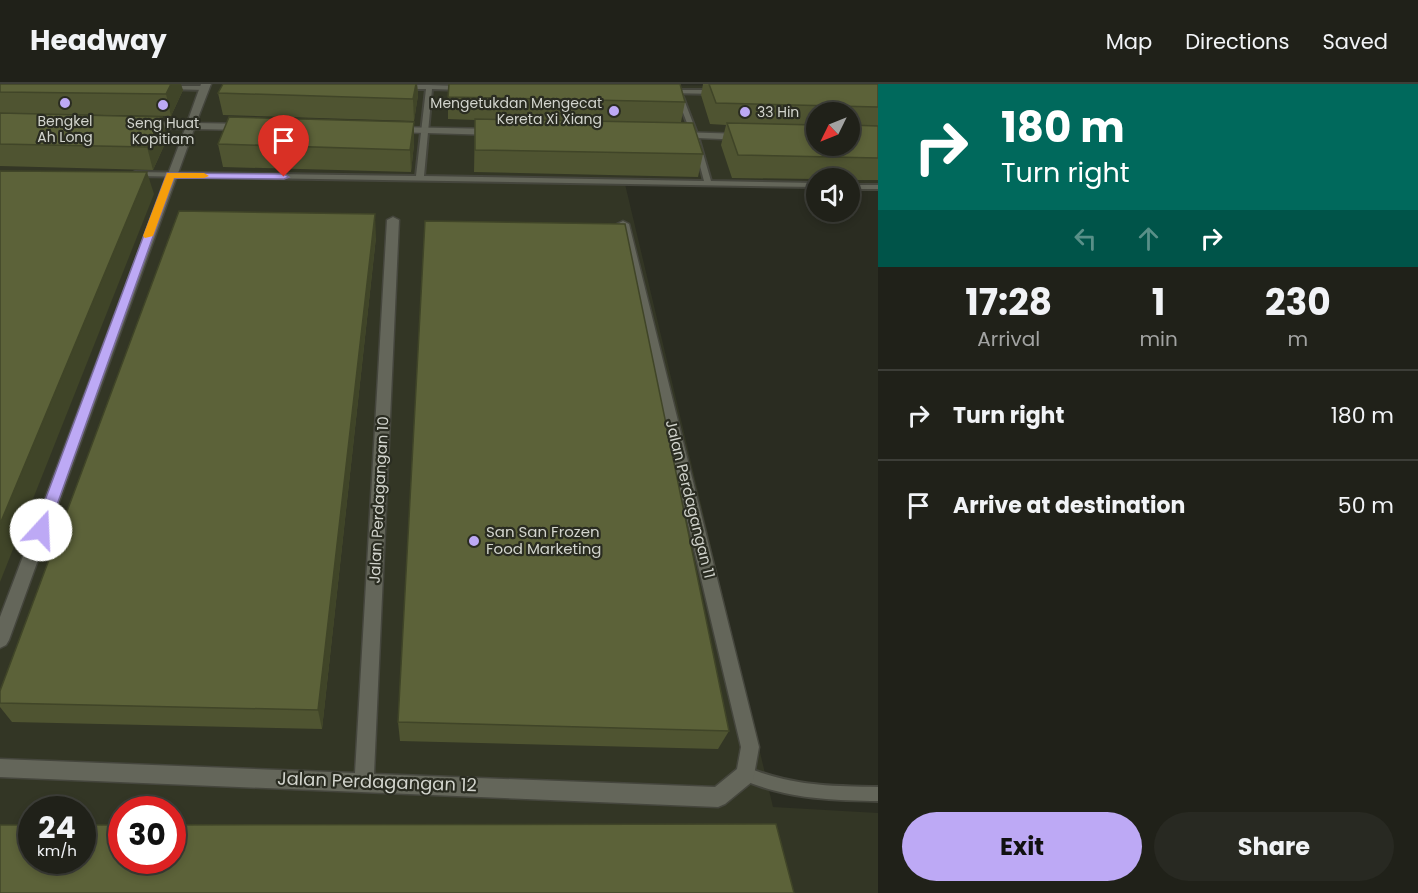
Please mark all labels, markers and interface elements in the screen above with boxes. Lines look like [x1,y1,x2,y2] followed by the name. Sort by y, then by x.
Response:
[30,21,167,60] text: Headway
[1106,27,1152,56] text: Map
[1185,27,1289,56] text: Directions
[1322,27,1388,56] text: Saved
[430,93,602,129] place label: Mengetukdan Mengecat Kereta Xi Xiang
[58,96,72,110] marker: Bengkel Ah Long
[156,98,170,112] marker: Seng Huat Kopitiam
[1001,98,1125,157] text: 180 m
[757,102,799,122] place label: 33 Hin
[806,102,860,156] north arrow
[806,102,860,222] map controls
[607,104,621,118] marker: Mengetukdan Mengecat Kereta Xi Xiang
[738,105,752,119] marker: 33 Hin
[902,108,980,186] icon: right
[37,111,93,147] place label: Bengkel Ah Long
[127,113,199,149] place label: Seng Huat Kopitiam
[258,115,309,177] pin
[267,124,300,157] icon: arrive
[1001,154,1130,191] text: Turn right
[806,168,860,222] button: sound
[1069,222,1102,255] icon: left
[1132,222,1165,255] icon: ahead
[1195,222,1228,255] icon: right
[965,277,1052,328] text: 17:28
[1152,277,1165,328] text: 1
[1265,277,1331,328] text: 230
[977,325,1040,353] text: Arrival
[1139,325,1178,353] text: min
[1288,325,1308,353] text: m
[902,399,935,432] icon: right
[953,400,1064,431] text: Turn right
[1331,400,1394,431] text: 180 m
[364,416,393,584] street label: Jalan Perdagangan 10
[661,417,720,580] street label: Jalan Perdagangan 11
[902,489,935,522] icon: arrive
[953,490,1185,521] text: Arrive at destination
[1338,490,1394,521] text: 50 m
[9,498,73,562] position arrow
[486,521,601,559] place label: San San Frozen Food Marketing
[467,534,481,548] marker: San San Frozen Food Marketing
[277,766,477,797] street label: Jalan Perdagangan 12
[108,796,186,874] speed limit sign: 30
[38,806,76,849] text: 24
[902,812,1142,881] button: Exit
[1154,812,1394,881] button: Share
[37,840,77,861] text: km/h

